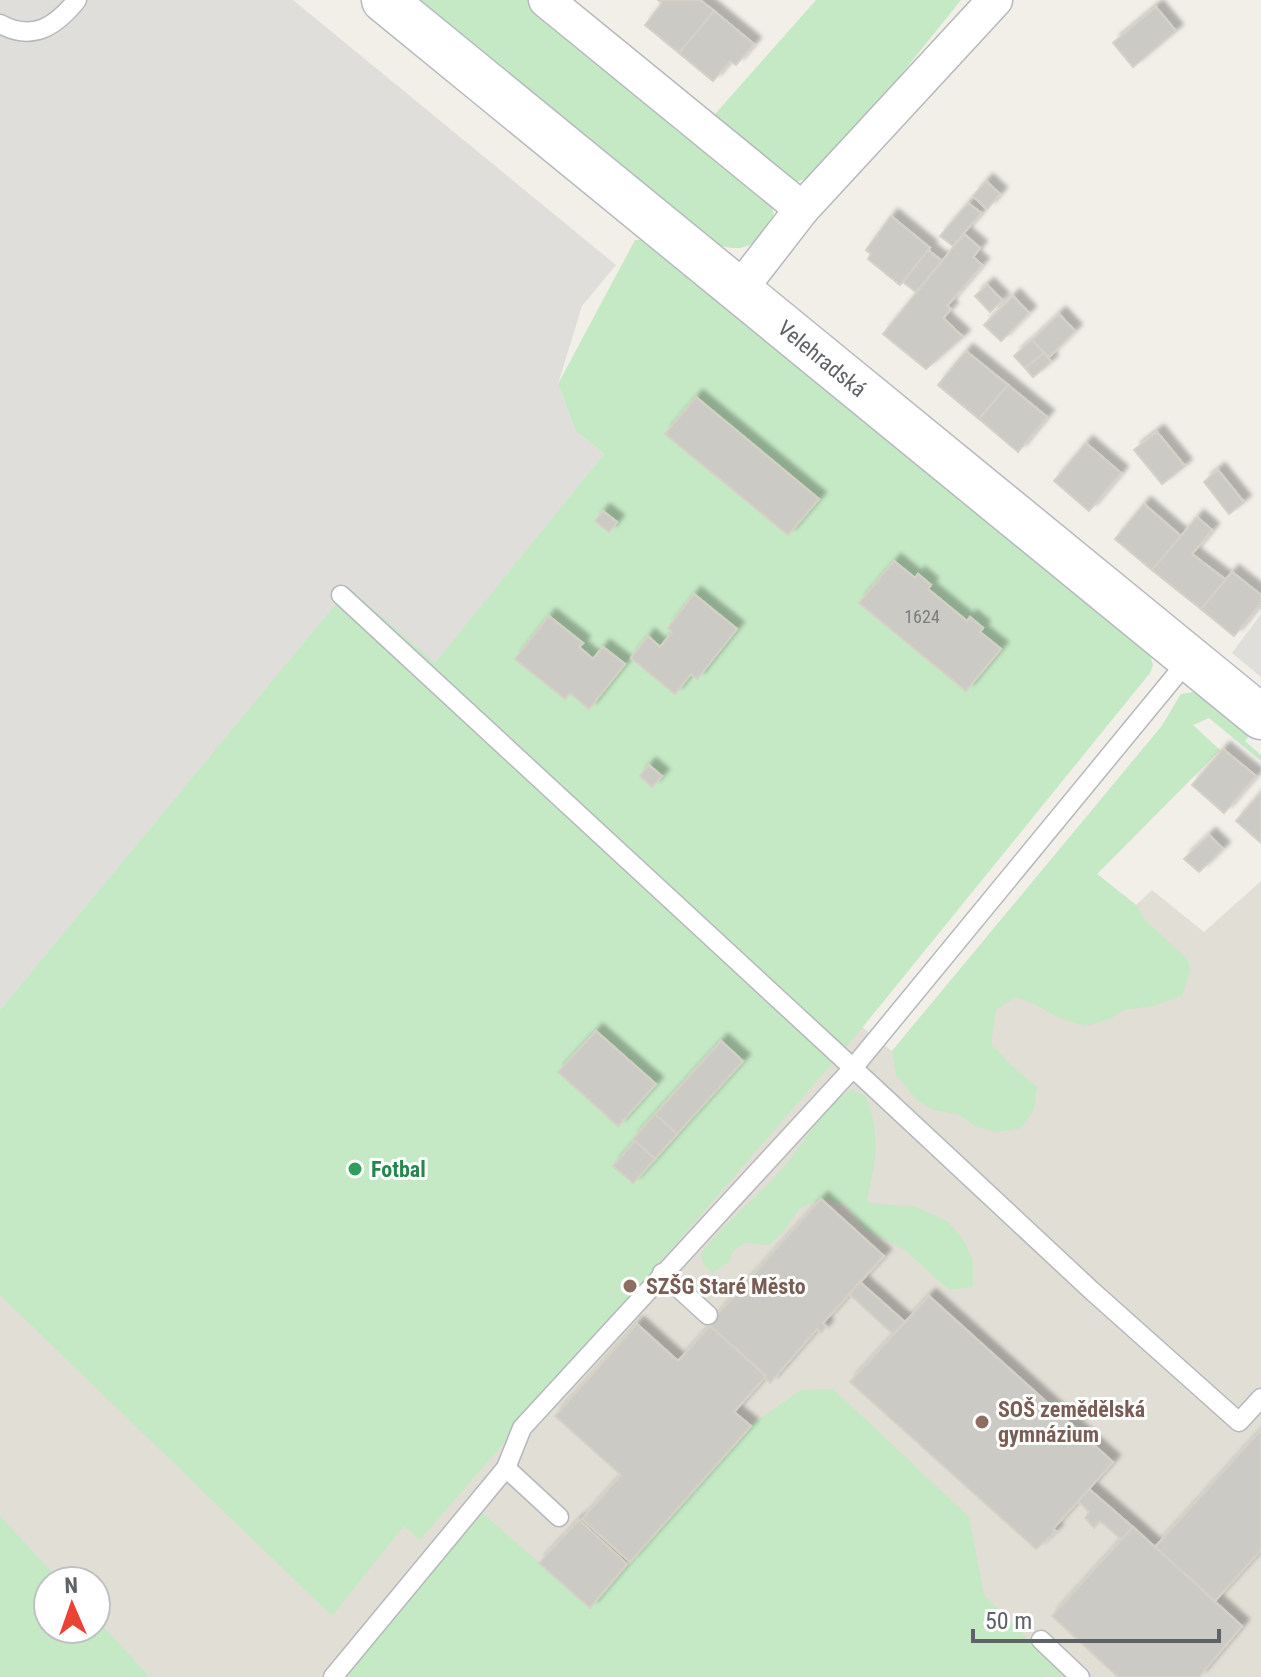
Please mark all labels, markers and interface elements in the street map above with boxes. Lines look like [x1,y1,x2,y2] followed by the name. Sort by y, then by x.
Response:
[773,315,871,402] street label: Velehradská
[904,606,940,627] house number: 1624
[371,1157,426,1182] place label: Fotbal
[346,1160,364,1178] marker: Fotbal
[646,1274,806,1299] place label: SZŠG Staré Město
[621,1277,639,1295] marker: SZŠG Staré Město
[998,1397,1145,1447] place label: SOŠ zemědělská gymnázium
[973,1413,991,1431] marker: SOŠ zemědělská gymnázium
[32,1565,112,1645] north arrow
[64,1573,78,1598] text: N
[973,1593,1219,1643] scale bar
[985,1607,1032,1635] text: 50 m

